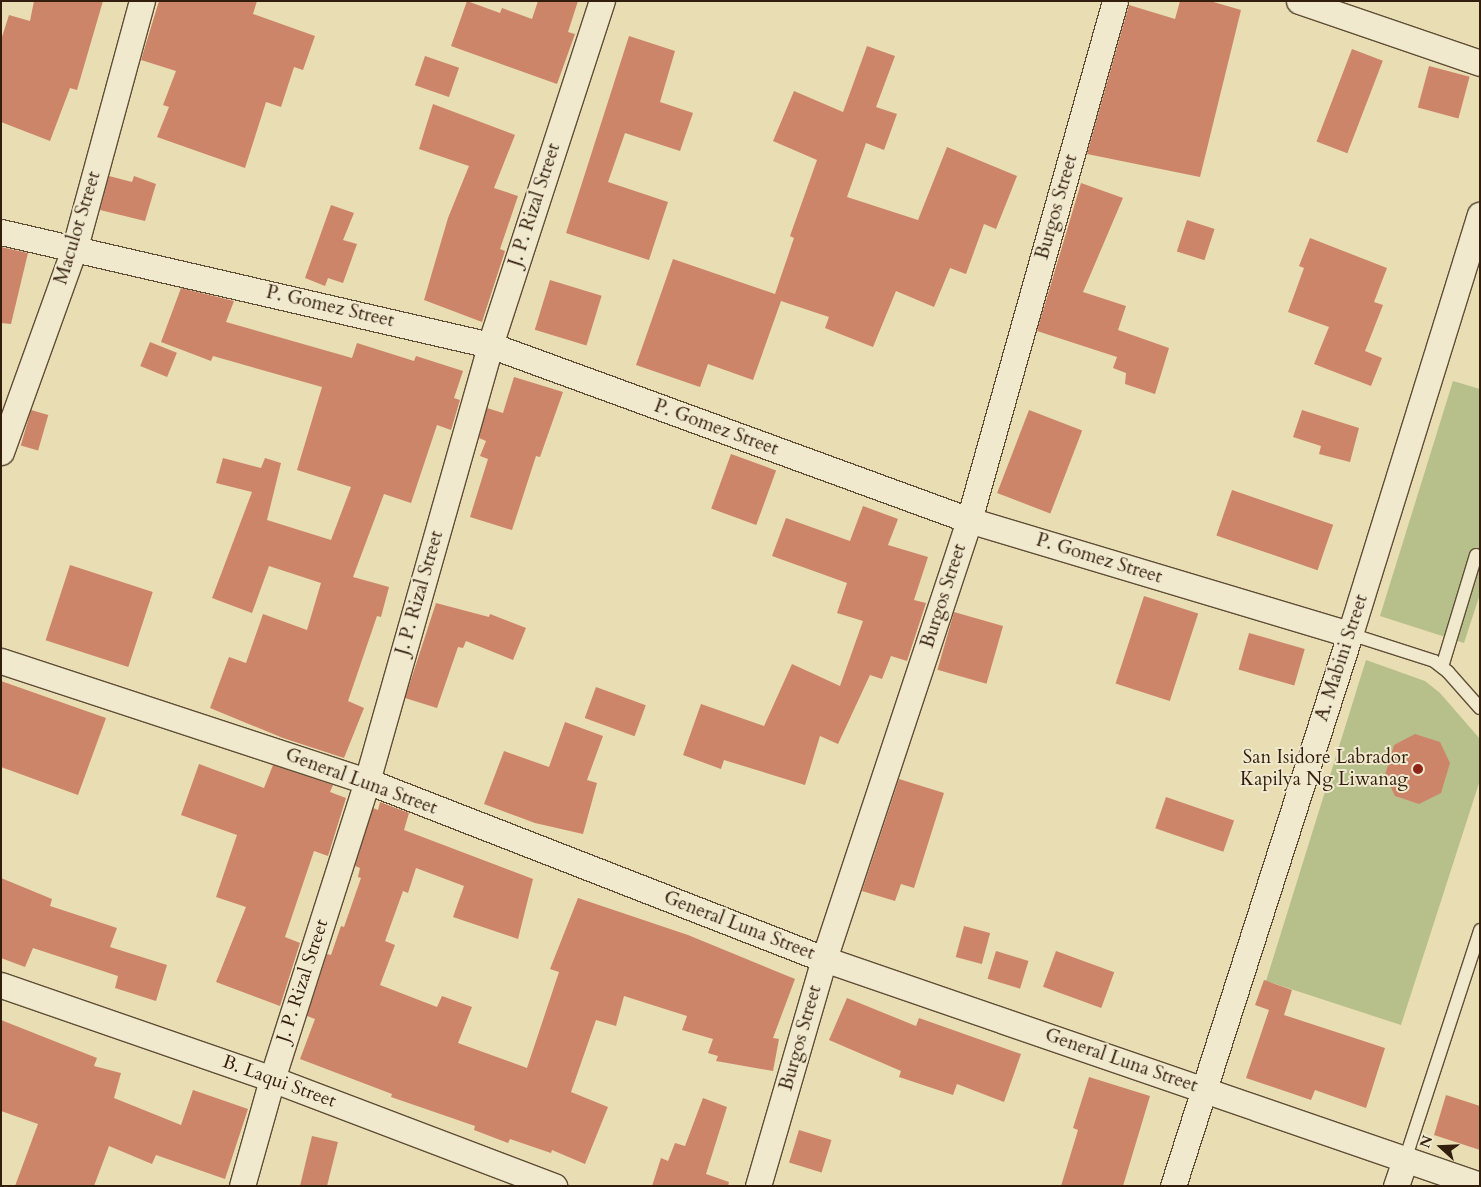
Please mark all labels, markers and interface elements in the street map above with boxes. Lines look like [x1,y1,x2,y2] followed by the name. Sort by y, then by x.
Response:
[504,140,566,270] street label: J. P. Rizal Street
[1031,152,1083,262] street label: Burgos Street
[50,169,106,287] street label: Maculot Street
[264,281,396,333] street label: P. Gomez Street
[651,395,781,461] street label: P. Gomez Street
[391,528,449,658] street label: J. P. Rizal Street
[1033,529,1165,589] street label: P. Gomez Street
[916,541,972,651] street label: Burgos Street
[1311,592,1373,724] street label: A. Mabini Street
[282,744,440,820] street label: General Luna Street
[1240,747,1408,791] place label: San Isidore Labrador Kapilya Ng Liwanag
[1412,763,1424,775] marker: San Isidore Labrador Kapilya Ng Liwanag
[660,887,818,965] street label: General Luna Street
[272,916,334,1046] street label: J. P. Rizal Street
[775,983,827,1093] street label: Burgos Street
[1042,1024,1200,1098] street label: General Luna Street
[219,1051,339,1113] street label: B. Laqui Street
[1416,1122,1466,1172] north arrow
[1415,1133,1437,1151] text: N

